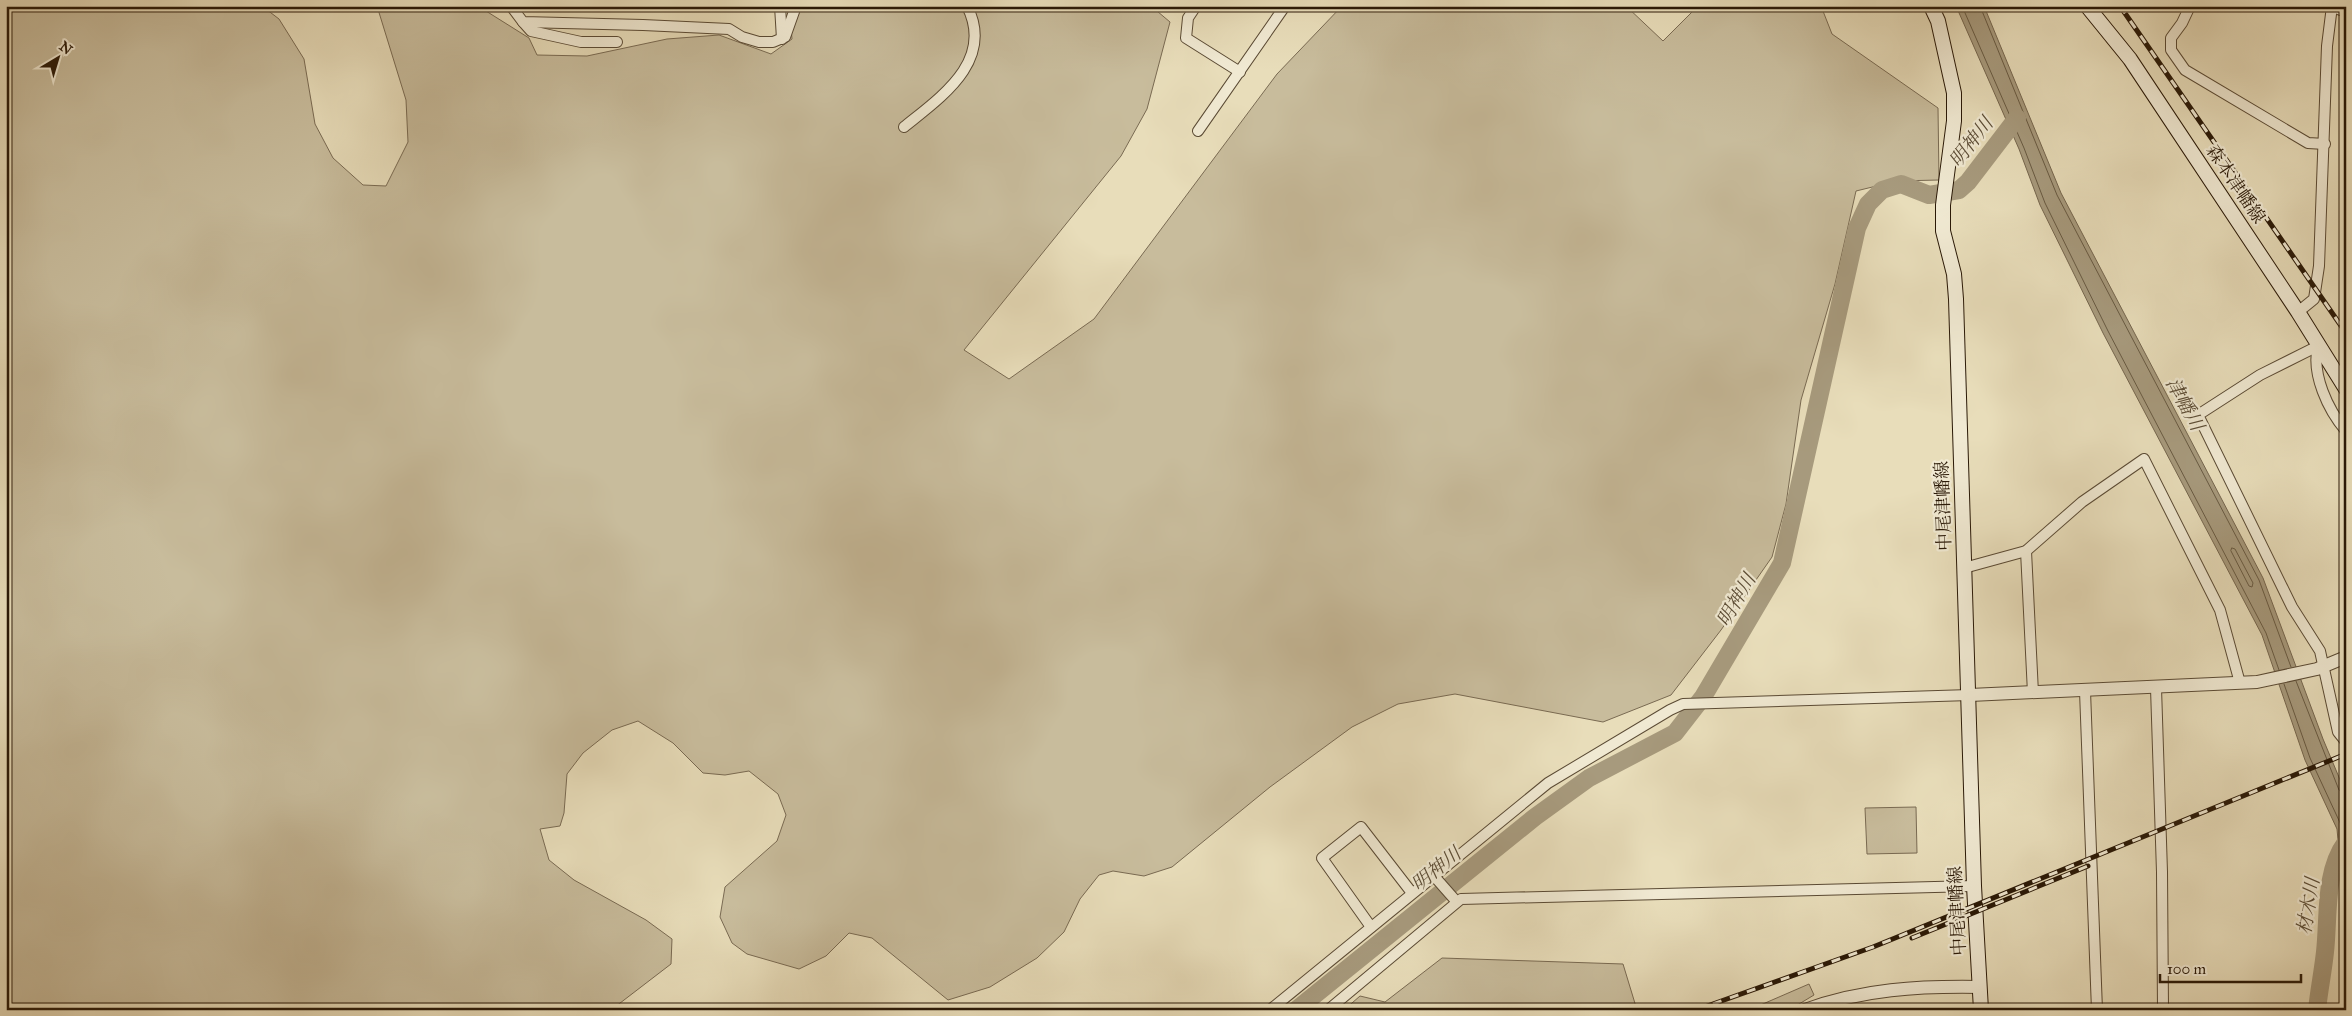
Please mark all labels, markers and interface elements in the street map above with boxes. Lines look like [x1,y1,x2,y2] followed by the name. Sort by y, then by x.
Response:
[32,32,82,82] north arrow
[56,38,76,59] text: N
[1944,111,1999,172] water label: 明神川
[2202,141,2270,227] street label: 森本津幡線
[2161,373,2210,436] water label: 津幡川
[1930,461,1956,551] street label: 中尾津幡線
[1712,568,1761,630] water label: 明神川
[1407,841,1467,896] water label: 明神川
[1944,865,1970,957] street label: 中尾津幡線
[2292,874,2324,936] water label: 材木川
[2160,951,2301,983] scale bar
[2167,960,2207,978] text: 100 m

